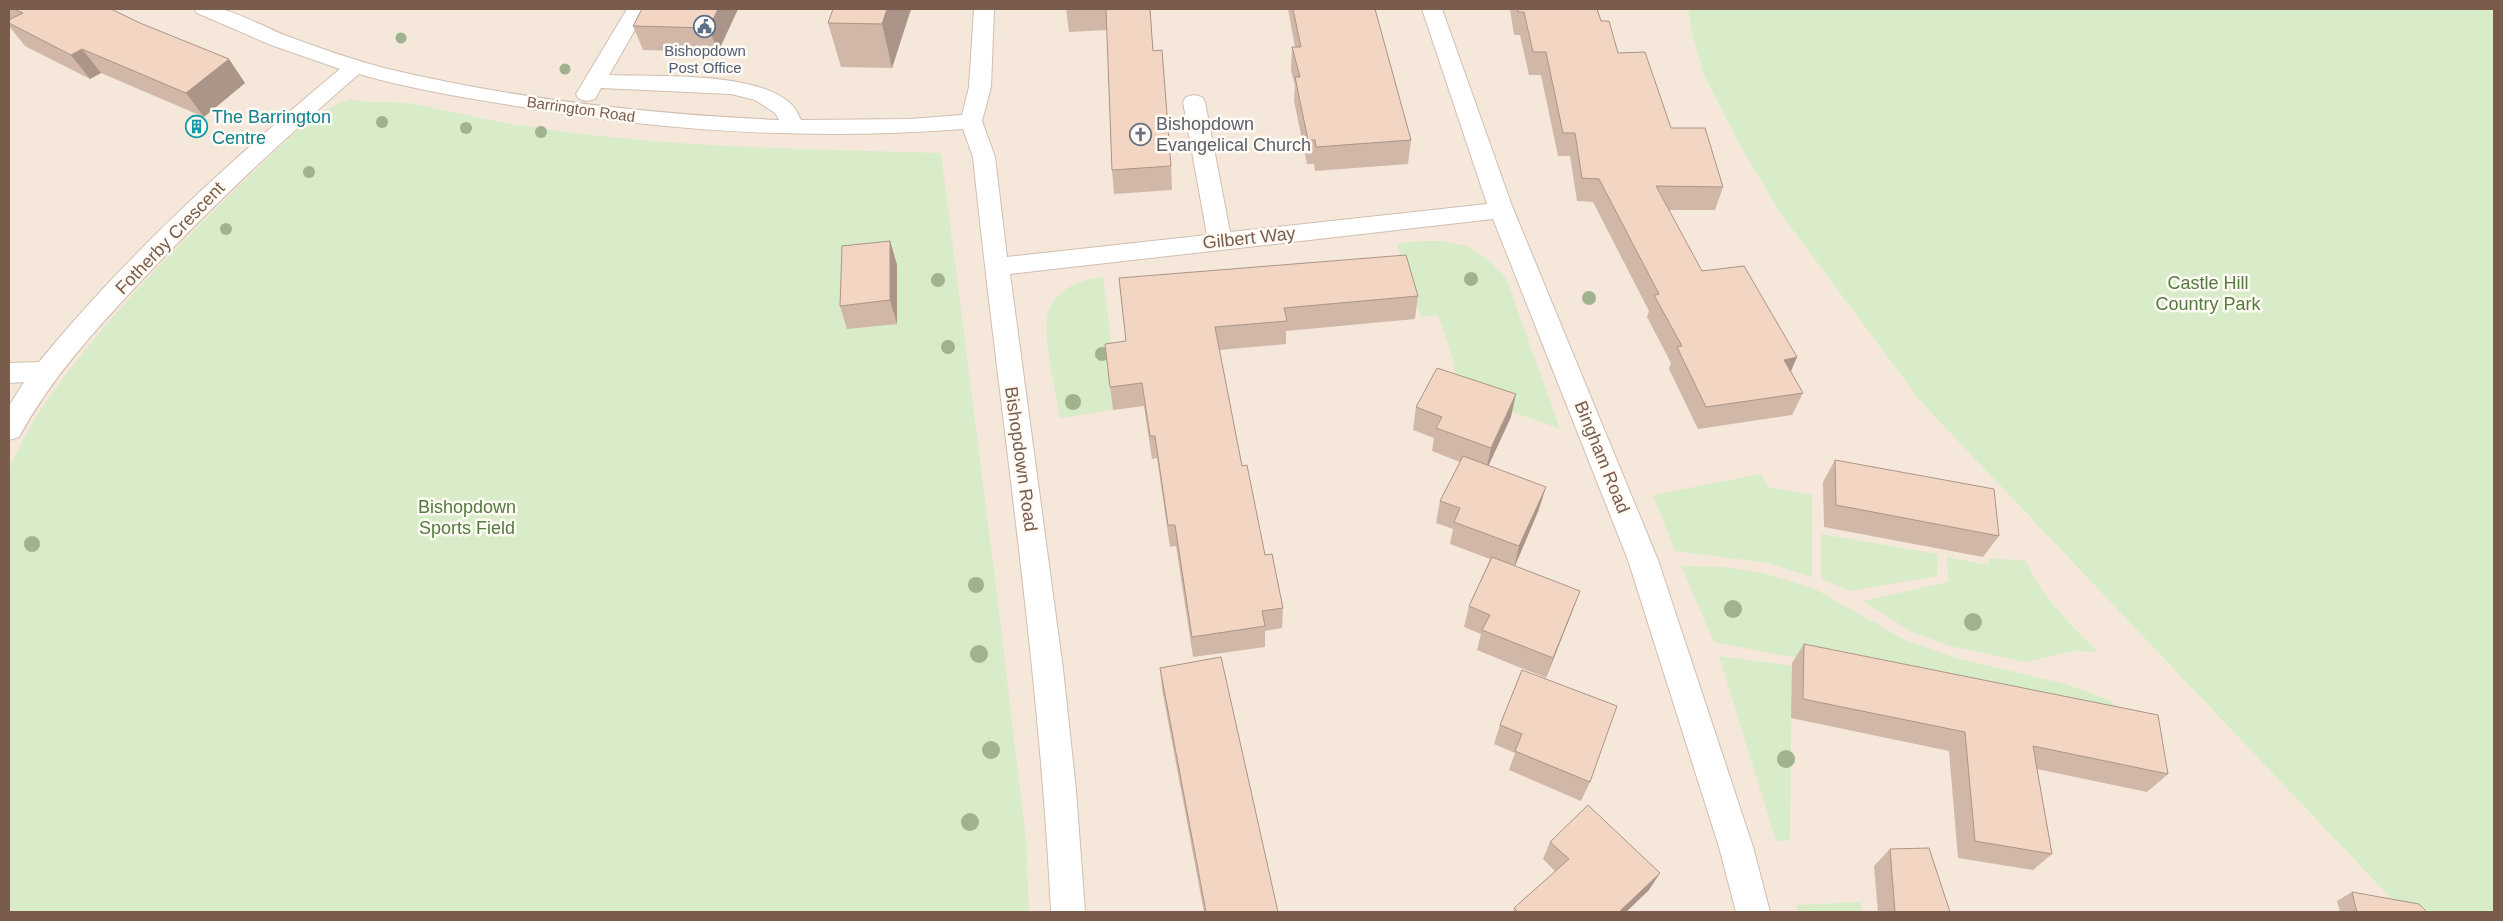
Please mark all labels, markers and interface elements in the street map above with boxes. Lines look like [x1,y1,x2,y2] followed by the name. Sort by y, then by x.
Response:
[693,15,717,39] public building icon: Bishopdown Post Office
[664,42,746,76] place label: Bishopdown Post Office
[526,93,636,125] street label: Barrington Road
[212,107,331,148] place label: The Barrington Centre
[1156,114,1311,155] place label: Bishopdown Evangelical Church
[184,115,208,139] building icon: The Barrington Centre
[1128,122,1152,146] church icon: Bishopdown Evangelical Church
[111,178,229,298] street label: Fotherby Crescent
[1202,223,1296,253] street label: Gilbert Way
[2155,273,2262,314] park label: Castle Hill Country Park
[1001,385,1041,533] street label: Bishopdown Road
[1570,398,1634,516] street label: Bingham Road
[418,497,516,538] park label: Bishopdown Sports Field

